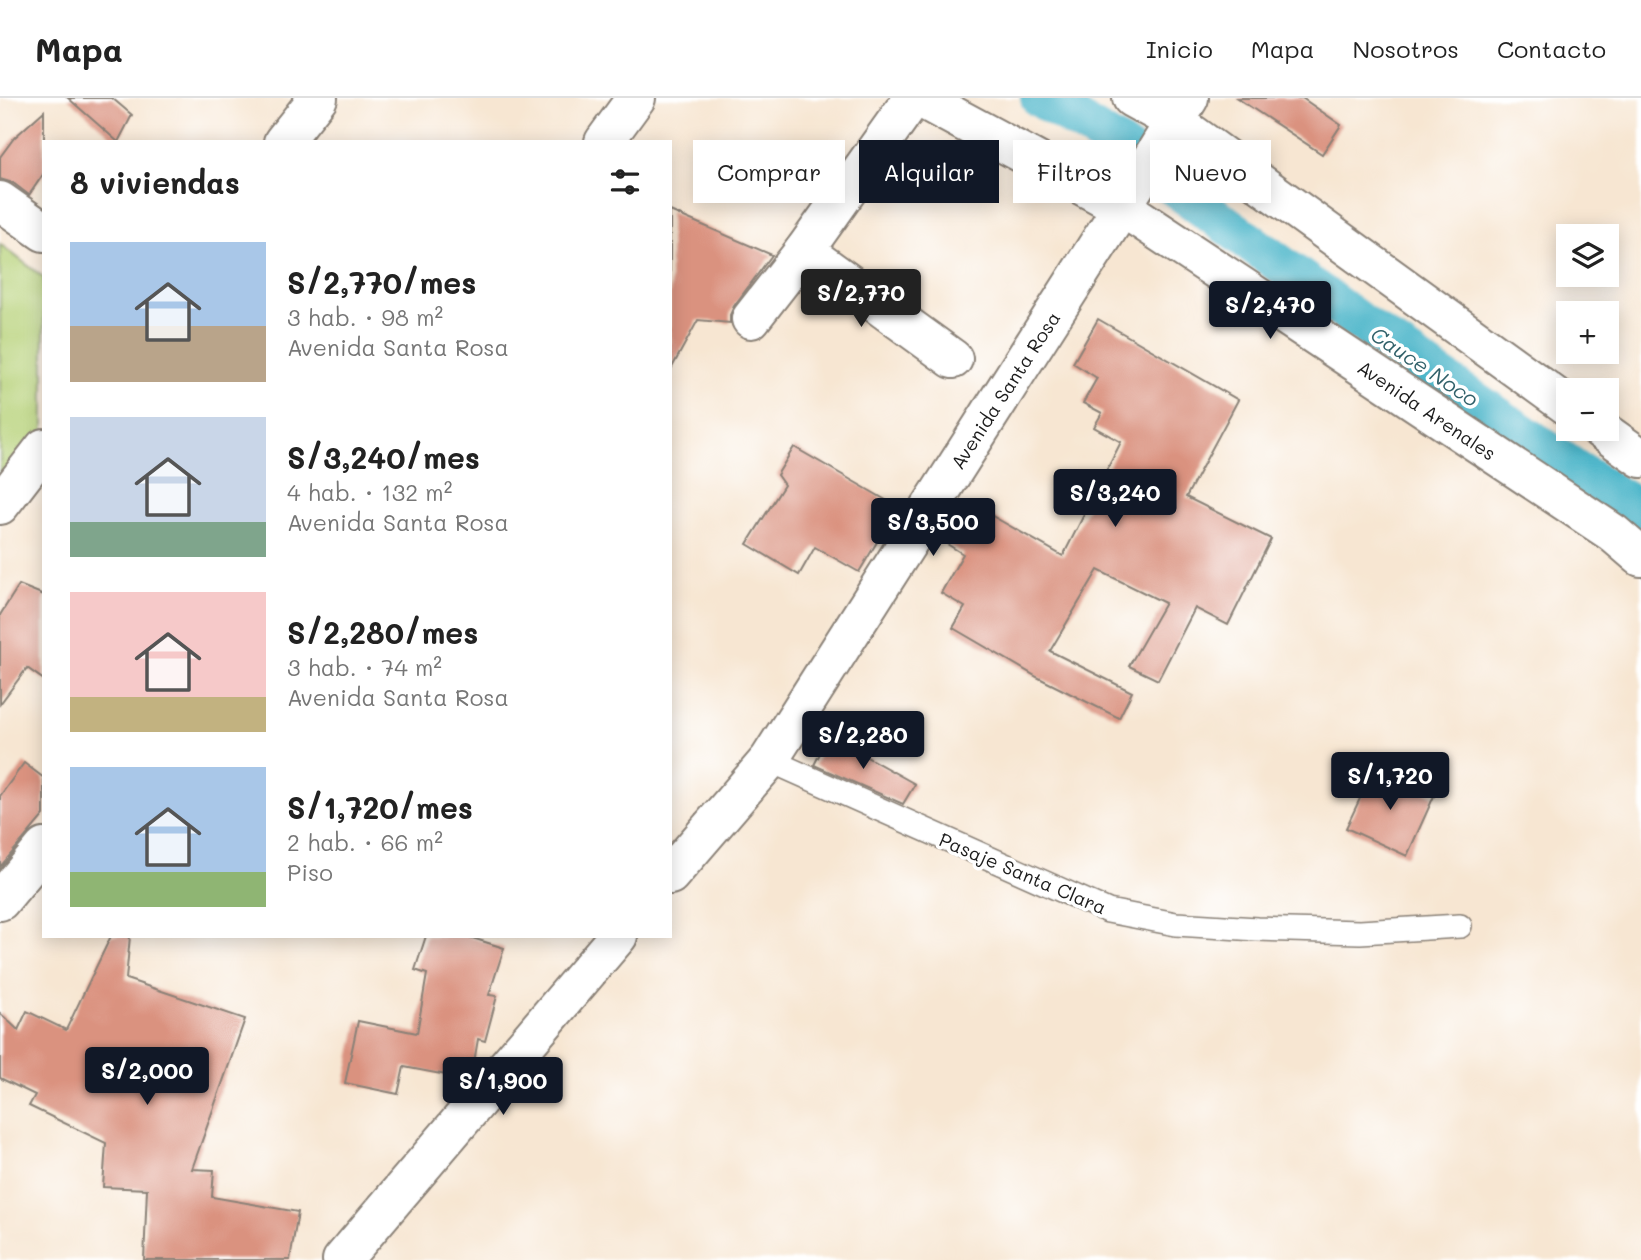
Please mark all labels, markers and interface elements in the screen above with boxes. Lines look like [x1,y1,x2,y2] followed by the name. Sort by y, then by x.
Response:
[35,27,123,70] text: Mapa
[1146,33,1213,64] text: Inicio
[1251,33,1315,64] text: Mapa
[1353,33,1459,64] text: Nosotros
[1497,33,1606,64] text: Contacto
[693,140,845,203] chip: Comprar
[859,140,999,203] chip: Alquilar
[1013,140,1136,203] chip: Filtros
[1150,140,1271,203] chip: Nuevo
[70,162,240,202] text: 8 viviendas
[606,163,644,201] icon: filters
[1556,224,1619,441] map controls
[1556,224,1619,287] button: layers
[287,262,476,302] text: S/2,770/mes
[126,270,210,354] icon: home
[796,270,926,329] pin: S/2,770
[817,277,905,307] text: S/2,770
[1205,282,1335,341] pin: S/2,470
[1225,289,1315,319] text: S/2,470
[1556,301,1619,364] button: +
[287,302,443,332] text: 3 hab. · 98 m²
[945,306,1065,474] street label: Avenida Santa Rosa
[1366,320,1484,412] water label: Cauce Noco
[287,332,509,362] text: Avenida Santa Rosa
[1353,354,1501,466] street label: Avenida Arenales
[1556,378,1619,441] button: −
[287,437,480,477] text: S/3,240/mes
[126,445,210,529] icon: home
[1050,470,1180,529] pin: S/3,240
[287,477,452,507] text: 4 hab. · 132 m²
[1070,477,1160,507] text: S/3,240
[868,498,998,558] pin: S/3,500
[887,506,979,536] text: S/3,500
[287,507,509,537] text: Avenida Santa Rosa
[287,612,478,652] text: S/2,280/mes
[126,620,210,704] icon: home
[287,652,442,682] text: 3 hab. · 74 m²
[287,682,509,712] text: Avenida Santa Rosa
[798,712,928,771] pin: S/2,280
[818,719,908,749] text: S/2,280
[1325,752,1455,812] pin: S/1,720
[1347,760,1433,790] text: S/1,720
[287,787,473,827] text: S/1,720/mes
[126,795,210,879] icon: home
[935,826,1111,920] street label: Pasaje Santa Clara
[287,827,443,857] text: 2 hab. · 66 m²
[287,857,333,887] text: Piso
[82,1048,212,1107] pin: S/2,000
[101,1055,193,1085] text: S/2,000
[438,1058,568,1117] pin: S/1,900
[459,1065,547,1095] text: S/1,900

